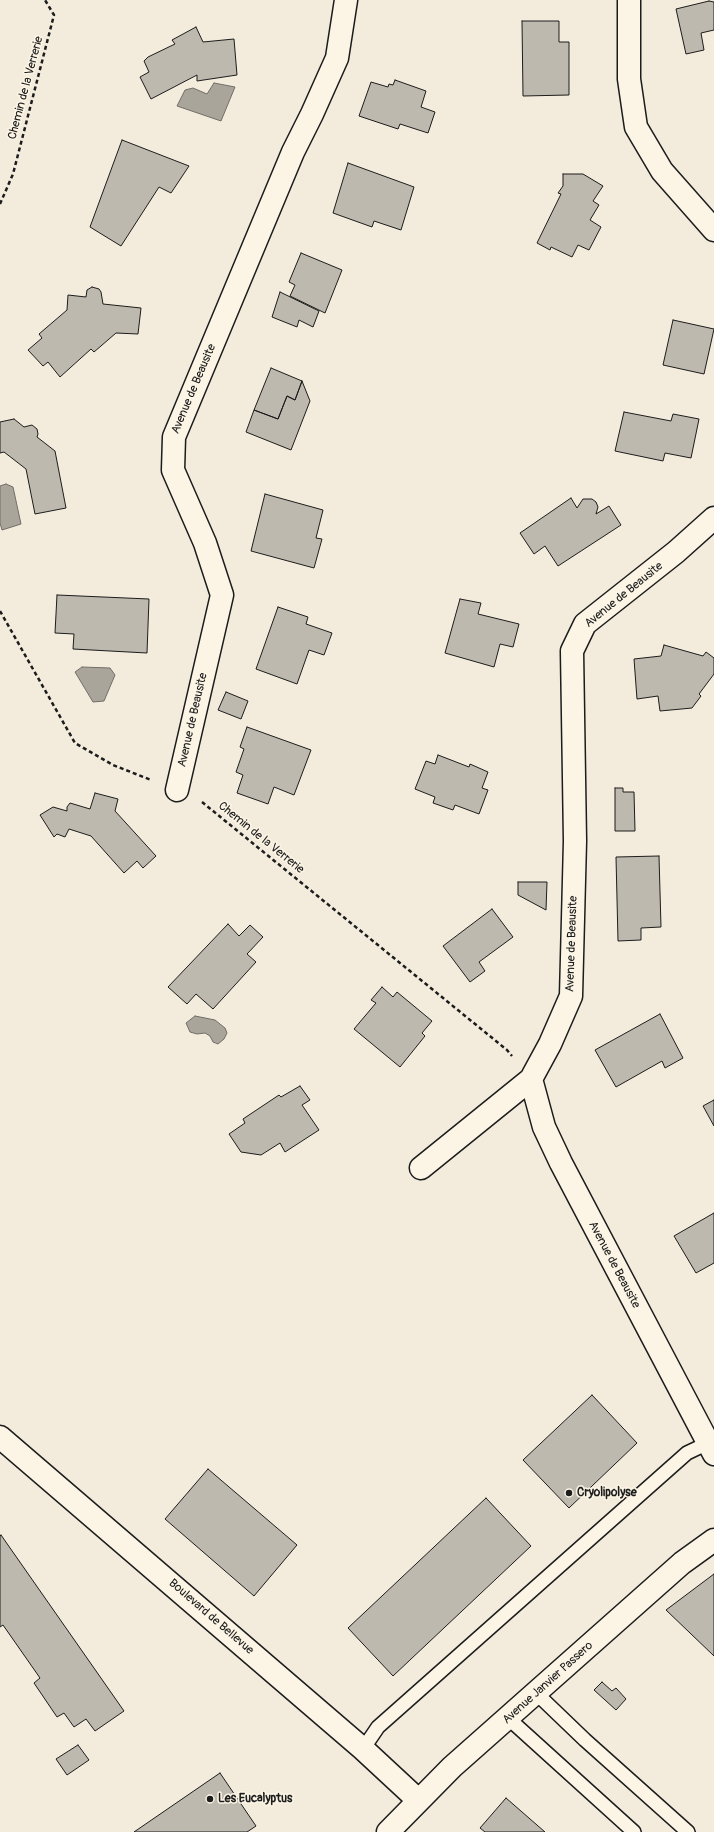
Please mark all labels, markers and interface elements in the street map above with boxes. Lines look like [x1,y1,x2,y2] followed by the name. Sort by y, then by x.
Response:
[5,35,47,141] street label: Chemin de la Verrerie
[169,342,219,436] street label: Avenue de Beausite
[582,559,666,631] street label: Avenue de Beausite
[175,671,211,769] street label: Avenue de Beausite
[215,799,307,877] street label: Chemin de la Verrerie
[563,896,581,992] street label: Avenue de Beausite
[585,1219,643,1311] street label: Avenue de Beausite
[577,1486,637,1500] place label: Cryolipolyse
[564,1488,574,1498] marker: Cryolipolyse
[166,1576,256,1658] street label: Boulevard de Bellevue
[500,1639,596,1727] street label: Avenue Janvier Passero
[218,1792,292,1806] place label: Les Eucalyptus
[205,1794,215,1804] marker: Les Eucalyptus

